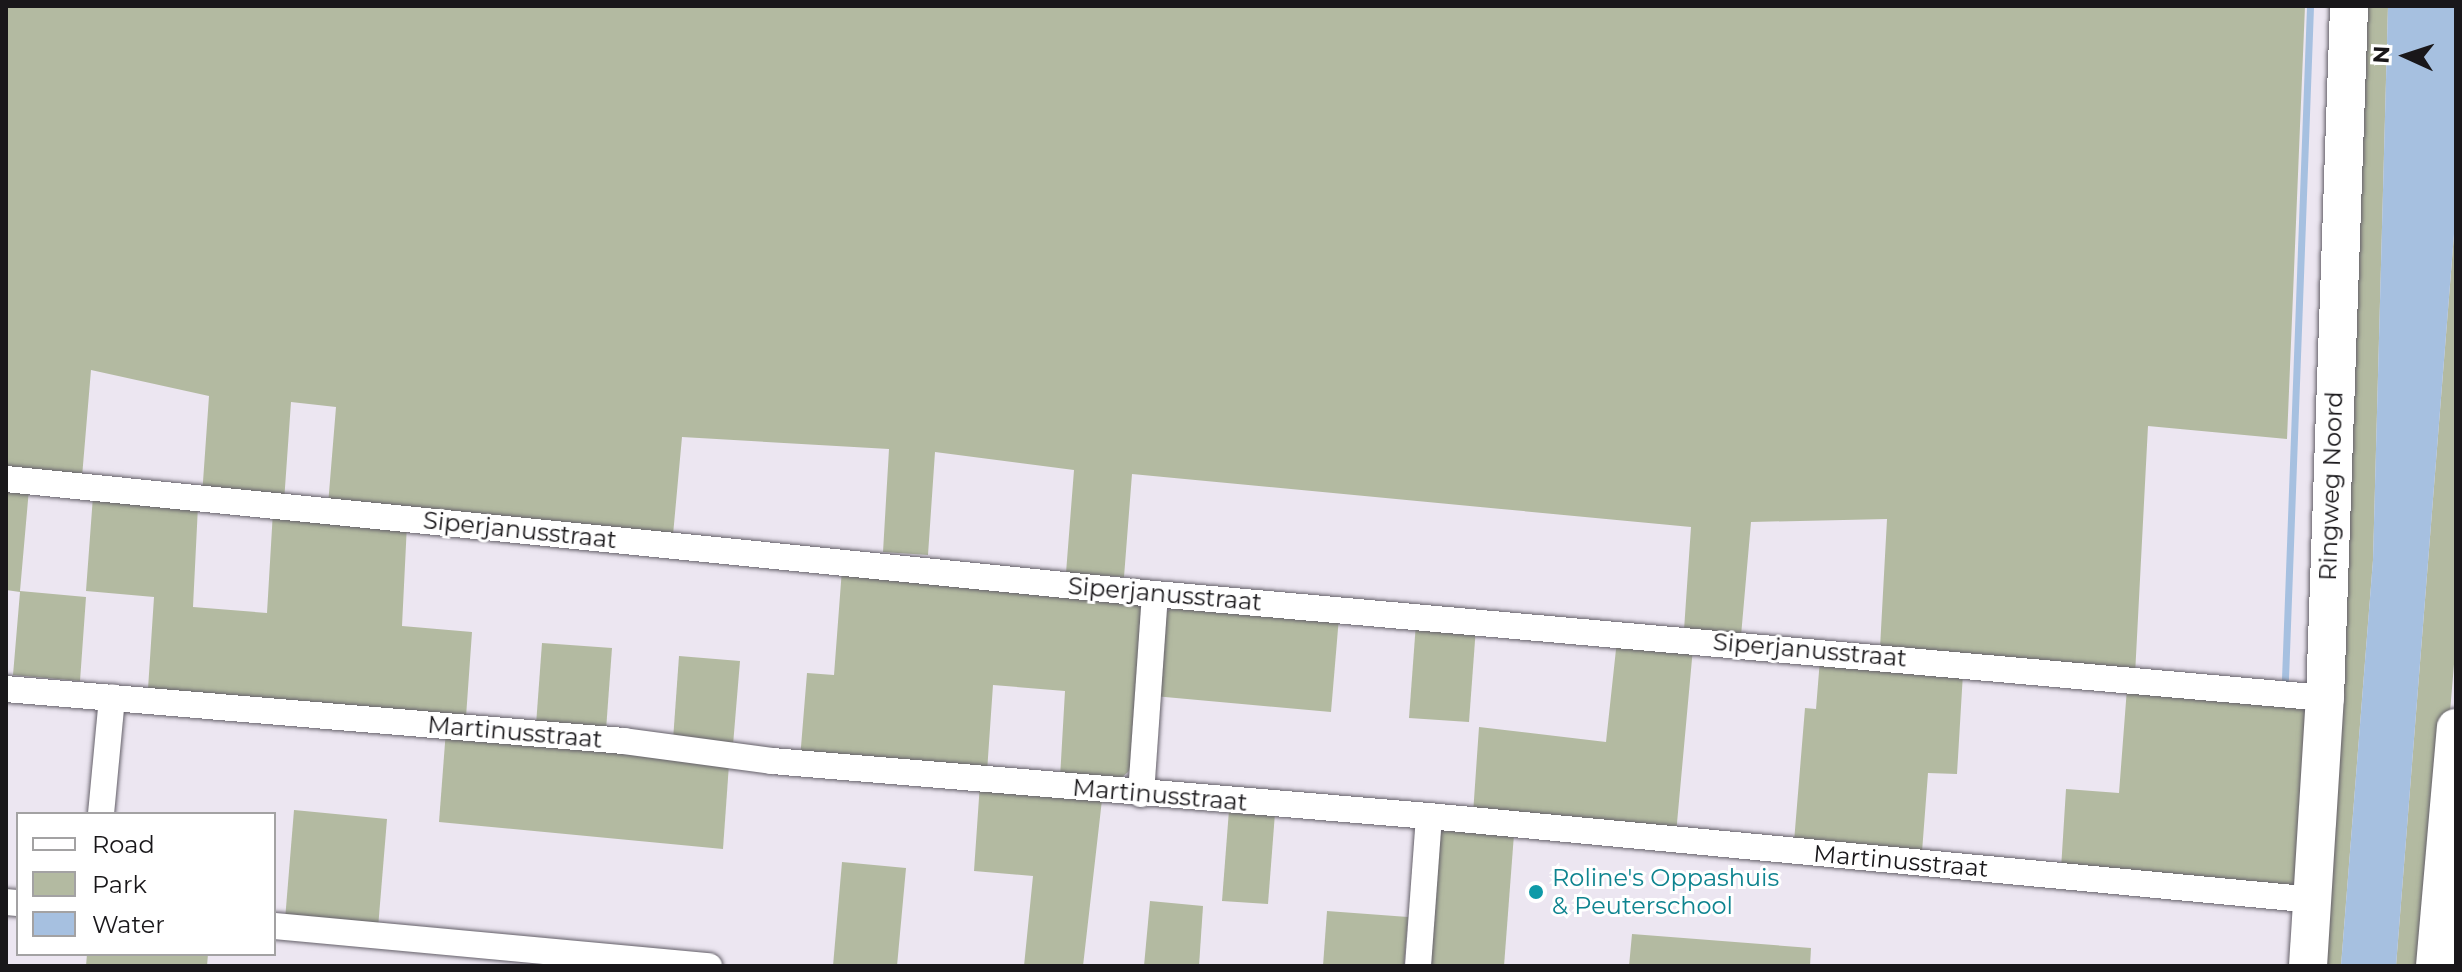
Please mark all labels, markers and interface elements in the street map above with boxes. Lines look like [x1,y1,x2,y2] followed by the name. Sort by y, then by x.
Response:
[2366,16,2446,96] north arrow
[2368,45,2395,64] text: N
[2313,391,2349,581] street label: Ringweg Noord
[422,506,618,554] street label: Siperjanusstraat
[1067,571,1263,617] street label: Siperjanusstraat
[1712,627,1908,673] street label: Siperjanusstraat
[426,710,604,754] street label: Martinusstraat
[1071,773,1249,817] street label: Martinusstraat
[16,812,276,956] legend
[92,830,155,859] text: Road
[1812,839,1990,883] street label: Martinusstraat
[1552,864,1779,920] place label: Roline's Oppashuis & Peuterschool
[92,870,147,899] text: Park
[1527,883,1545,901] marker: Roline's Oppashuis & Peuterschool
[92,910,165,939] text: Water

